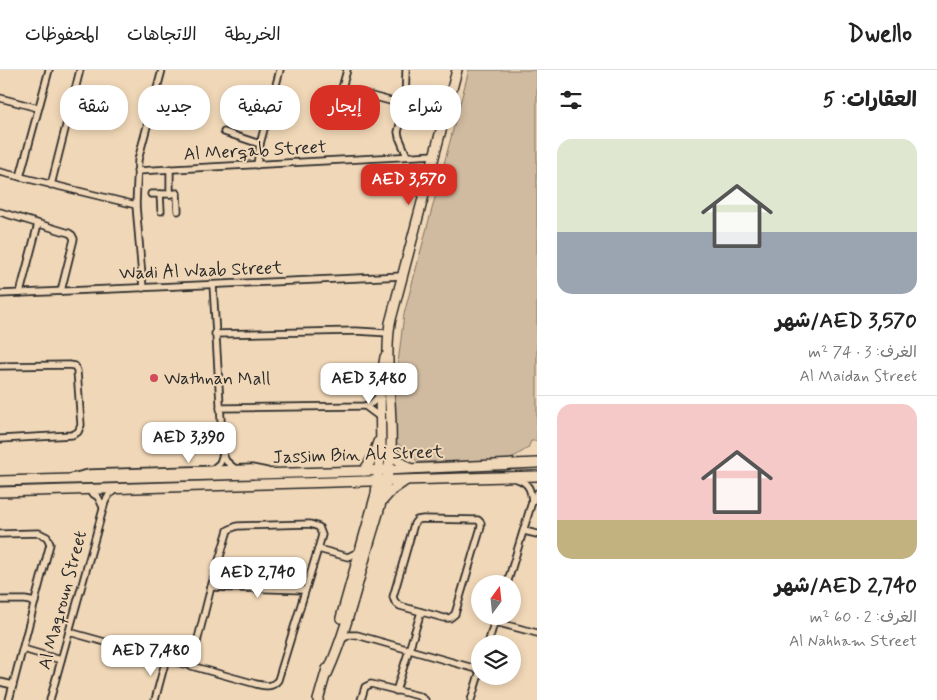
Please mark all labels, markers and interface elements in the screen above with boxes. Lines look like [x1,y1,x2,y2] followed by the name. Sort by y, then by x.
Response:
[847,19,912,50] text: Dwello
[25,23,99,47] text: المحفوظات
[127,23,197,47] text: الاتجاهات
[225,23,281,47] text: الخريطة
[60,85,128,130] chip: شقة
[138,85,210,130] chip: جديد
[220,85,300,130] chip: تصفية
[310,85,380,130] chip: إيجار
[390,85,461,130] chip: شراء
[557,86,585,114] icon: filters
[823,86,917,114] text: العقارات: 5
[183,135,327,167] street label: Al Merqab Street
[352,164,466,206] pin: AED 3,570
[372,169,446,190] text: AED 3,570
[692,171,782,261] icon: home
[119,256,284,286] street label: Wadi Al Waab Street
[775,307,917,335] text: AED 3,570/شهر
[808,342,917,363] text: الغرف: 3 · 74 m²
[312,362,426,405] pin: AED 3,480
[800,366,917,387] text: Al Maidan Street
[164,367,270,391] place label: Wathnan Mall
[331,368,407,389] text: AED 3,480
[148,372,160,384] marker: Wathnan Mall
[132,422,246,464] pin: AED 3,390
[153,427,225,448] text: AED 3,390
[692,437,782,527] icon: home
[272,440,444,470] street label: Jassim Bin Ali Street
[33,528,93,672] street label: Al Maqroun Street
[201,556,315,599] pin: AED 2,740
[221,562,295,583] text: AED 2,740
[775,572,917,600] text: AED 2,740/شهر
[471,575,521,625] north arrow
[471,575,521,685] map controls
[810,607,917,628] text: الغرف: 2 · 60 m²
[789,631,917,652] text: Al Nahham Street
[94,634,208,677] pin: AED 7,480
[471,635,521,685] button: layers
[112,640,190,661] text: AED 7,480

